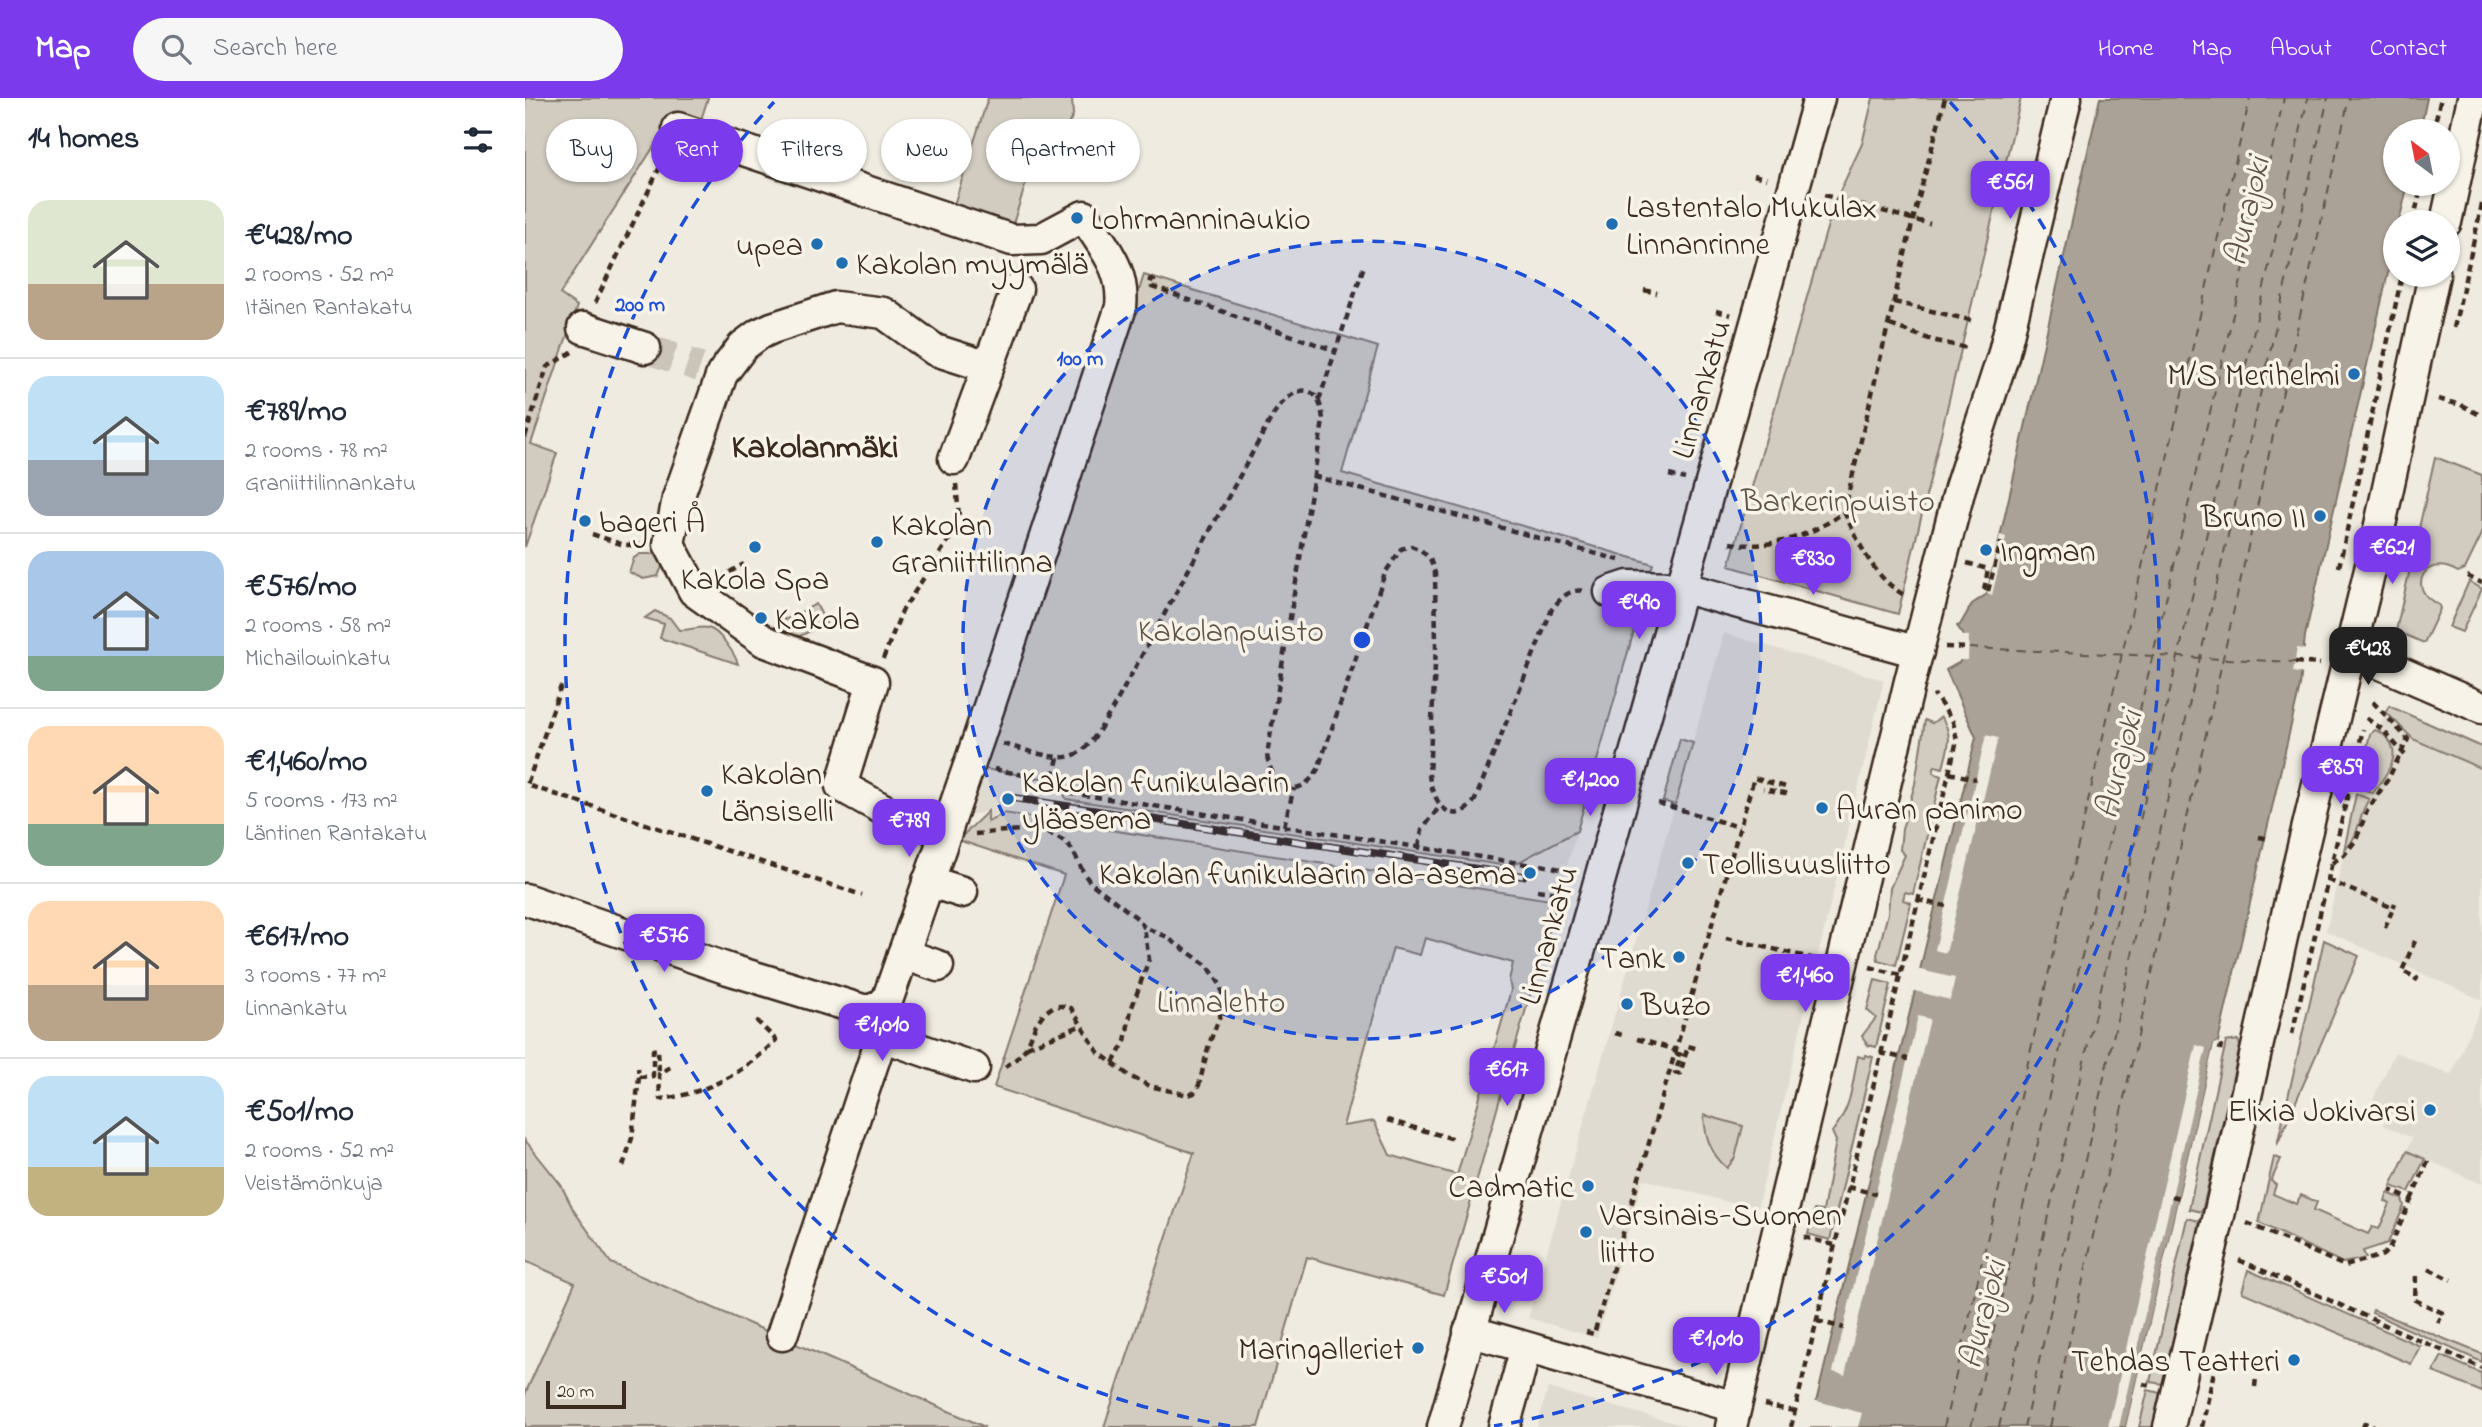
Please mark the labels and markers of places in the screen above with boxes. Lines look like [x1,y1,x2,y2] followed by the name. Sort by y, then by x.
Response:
[1969,162,2051,221] pin: €561
[1626,186,1877,270] place label: Lastentalo Mukulax Linnanrinne
[1091,198,1311,245] place label: Lohrmanninaukio
[1069,210,1085,226] marker: Lohrmanninaukio
[1604,216,1620,232] marker: Lastentalo Mukulax Linnanrinne
[736,224,803,271] place label: upea
[809,236,825,252] marker: upea
[856,243,1088,290] place label: Kakolan myymälä
[834,255,850,271] marker: Kakolan myymälä
[2167,354,2340,401] place label: M/S Merihelmi
[2346,366,2362,382] marker: M/S Merihelmi
[2200,496,2306,543] place label: Bruno II
[599,501,705,548] place label: bageri Å
[891,504,1053,588] place label: Kakolan Graniittilinna
[2312,508,2328,524] marker: Bruno II
[577,513,593,529] marker: bageri Å
[2351,526,2433,586] pin: €621
[2000,530,2096,577] place label: Ingman
[869,534,885,550] marker: Kakolan Graniittilinna
[1772,538,1854,597] pin: €830
[747,539,763,555] marker: Kakola Spa
[1978,542,1994,558] marker: Ingman
[681,558,829,605] place label: Kakola Spa
[1598,582,1680,641] pin: €490
[775,598,860,645] place label: Kakola
[753,610,769,626] marker: Kakola
[1350,628,1374,652] centre of rings
[2327,628,2409,687] pin: €428
[2299,746,2381,806] pin: €859
[721,753,834,837] place label: Kakolan Länsiselli
[1533,758,1647,818] pin: €1,200
[1022,761,1289,845] place label: Kakolan funikulaarin yläasema
[699,783,715,799] marker: Kakolan Länsiselli
[1836,788,2023,835] place label: Auran panimo
[1000,791,1016,807] marker: Kakolan funikulaarin yläasema
[868,800,950,859] pin: €789
[1814,800,1830,816] marker: Auran panimo
[1702,843,1891,890] place label: Teollisuusliitto
[1099,853,1516,900] place label: Kakolan funikulaarin ala-asema
[1680,855,1696,871] marker: Teollisuusliitto
[1522,865,1538,881] marker: Kakolan funikulaarin ala-asema
[623,914,705,974] pin: €576
[1600,937,1666,984] place label: Tank
[1671,949,1687,965] marker: Tank
[1748,954,1862,1014] pin: €1,460
[1640,984,1711,1031] place label: Buzo
[1619,996,1635,1012] marker: Buzo
[825,1004,939,1063] pin: €1,010
[1466,1048,1548,1108] pin: €617
[2227,1090,2416,1137] place label: Elixia Jokivarsi
[2422,1102,2438,1118] marker: Elixia Jokivarsi
[1448,1166,1575,1213] place label: Cadmatic
[1580,1178,1596,1194] marker: Cadmatic
[1599,1194,1842,1278] place label: Varsinais-Suomen liitto
[1578,1224,1594,1240] marker: Varsinais-Suomen liitto
[1463,1256,1545,1315] pin: €501
[1659,1318,1773,1377] pin: €1,010
[1238,1328,1404,1375] place label: Maringalleriet
[1410,1340,1426,1356] marker: Maringalleriet
[2071,1340,2280,1387] place label: Tehdas Teatteri
[2286,1352,2302,1368] marker: Tehdas Teatteri

